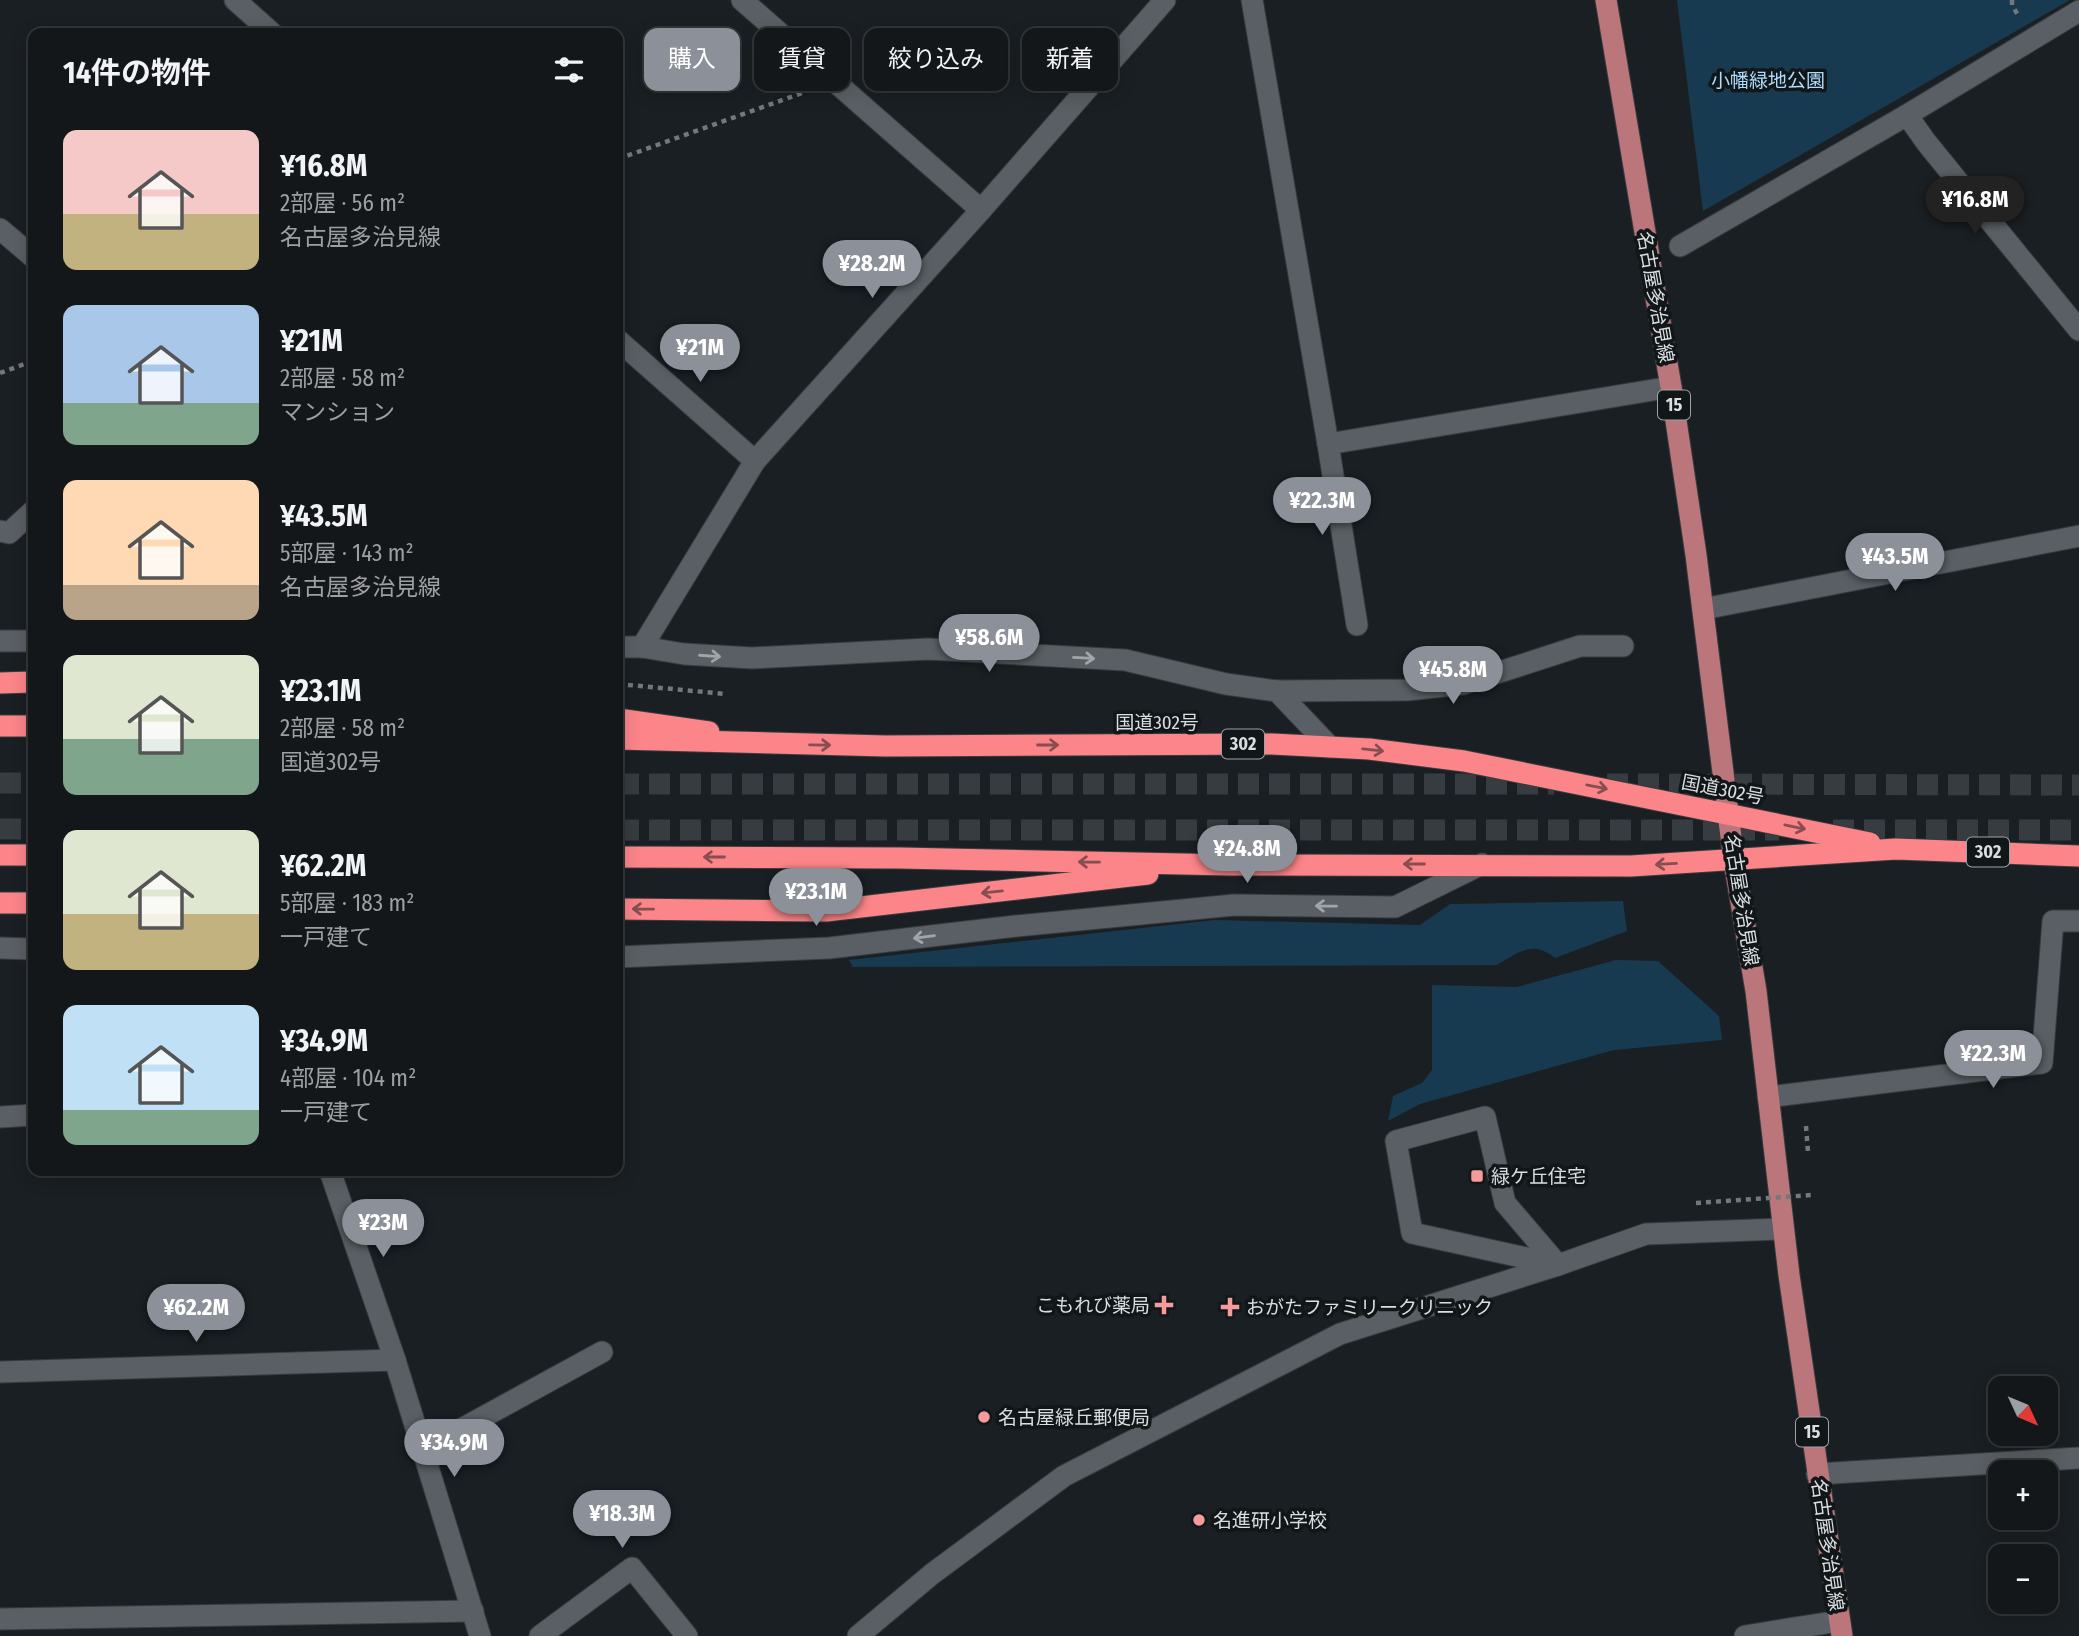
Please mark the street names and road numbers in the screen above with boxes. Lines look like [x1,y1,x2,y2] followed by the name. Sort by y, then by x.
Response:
[1633,230,1678,365] street label: 名古屋多治見線
[1658,390,1690,419] road number: 15
[1115,711,1199,734] street label: 国道302号
[1222,730,1264,758] road number: 302
[1680,770,1766,809] street label: 国道302号
[1720,833,1763,968] street label: 名古屋多治見線
[1967,838,2009,866] road number: 302
[1796,1418,1828,1447] road number: 15
[1807,1478,1848,1613] street label: 名古屋多治見線

